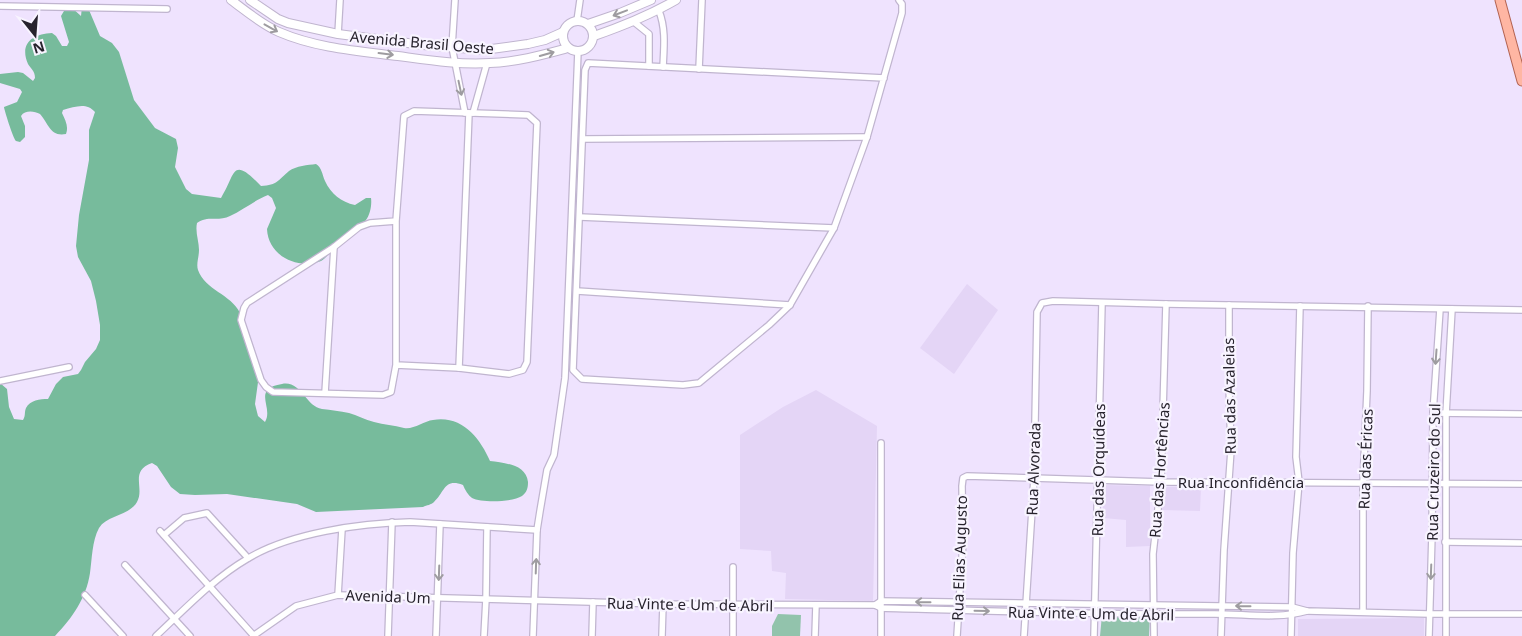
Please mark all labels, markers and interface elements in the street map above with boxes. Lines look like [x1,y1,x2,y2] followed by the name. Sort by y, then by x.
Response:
[613,9,628,18] one-way arrow
[10,10,60,60] north arrow
[264,23,278,33] one-way arrow
[349,26,495,58] street label: Avenida Brasil Oeste
[31,37,47,59] text: N
[538,48,554,58] one-way arrow
[377,49,393,59] one-way arrow
[455,79,465,95] one-way arrow
[1218,338,1240,454] street label: Rua das Azaleias
[1432,349,1441,365] one-way arrow
[1144,402,1174,538] street label: Rua das Hortências
[1087,403,1109,537] street label: Rua das Orquídeas
[1422,403,1444,541] street label: Rua Cruzeiro do Sul
[1353,408,1377,510] street label: Rua das Éricas
[1021,422,1045,516] street label: Rua Alvorada
[1178,472,1304,492] street label: Rua Inconfidência
[947,495,971,621] street label: Rua Elias Augusto
[531,558,541,574] one-way arrow
[434,564,443,580] one-way arrow
[1426,564,1436,580] one-way arrow
[345,585,431,607] street label: Avenida Um
[607,593,773,615] street label: Rua Vinte e Um de Abril
[915,597,932,607] one-way arrow
[1235,601,1252,611] one-way arrow
[1008,602,1174,624] street label: Rua Vinte e Um de Abril
[974,606,990,616] one-way arrow

